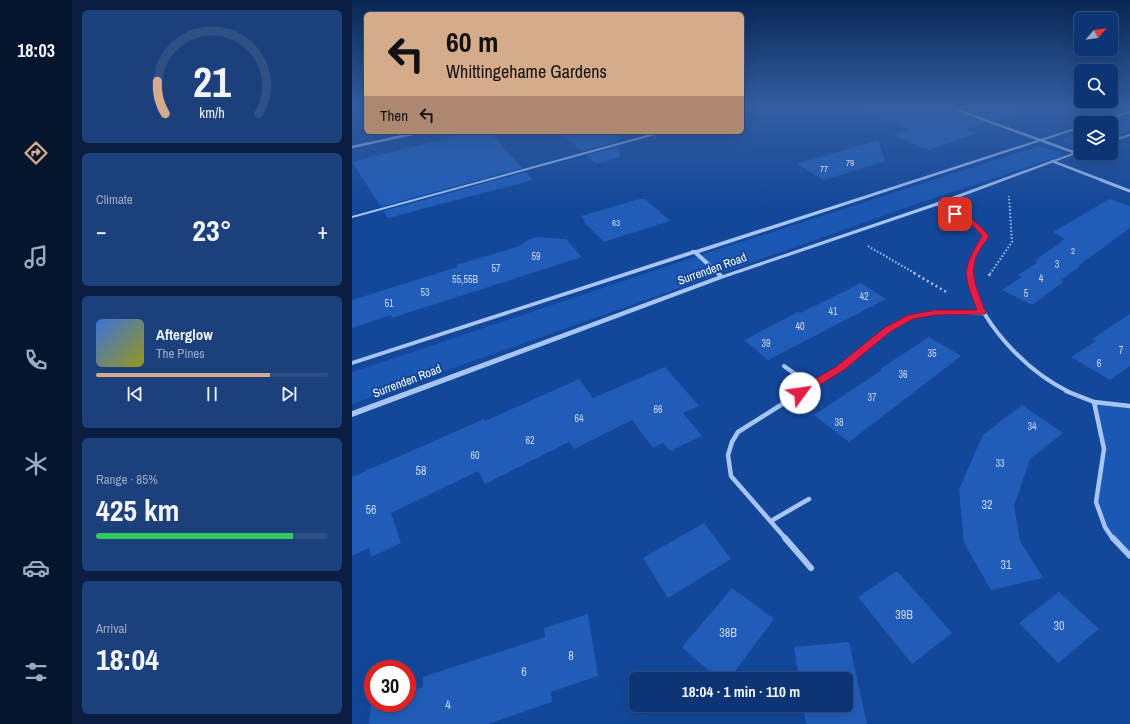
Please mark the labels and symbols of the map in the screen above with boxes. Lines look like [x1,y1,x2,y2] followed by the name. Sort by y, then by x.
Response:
[1074,12,1118,56] north arrow
[846,157,854,169] house number: 79
[820,163,828,175] house number: 77
[938,197,972,231] pin
[612,217,620,229] house number: 63
[1071,245,1075,257] house number: 2
[675,249,749,289] street label: Surrenden Road
[531,250,541,263] house number: 59
[1055,258,1060,271] house number: 3
[491,262,501,275] house number: 57
[1039,272,1044,285] house number: 4
[452,273,479,286] house number: 55,55B
[420,286,430,299] house number: 53
[1024,287,1029,300] house number: 5
[859,290,869,303] house number: 42
[384,297,394,310] house number: 51
[828,305,838,318] house number: 41
[795,320,805,333] house number: 40
[761,337,771,350] house number: 39
[1119,344,1124,357] house number: 7
[927,347,937,360] house number: 35
[1097,357,1102,370] house number: 6
[370,361,444,401] street label: Surrenden Road
[898,368,908,381] house number: 36
[779,372,821,414] position arrow
[867,391,877,404] house number: 37
[653,403,663,416] house number: 66
[574,412,584,425] house number: 64
[834,416,844,429] house number: 38
[1027,420,1037,433] house number: 34
[525,434,535,447] house number: 62
[470,449,480,462] house number: 60
[995,457,1005,470] house number: 33
[416,463,426,479] house number: 58
[982,497,992,513] house number: 32
[366,502,376,518] house number: 56
[1001,557,1012,573] house number: 31
[895,607,913,623] house number: 39B
[1054,618,1064,634] house number: 30
[719,625,737,641] house number: 38B
[568,648,574,664] house number: 8
[364,660,416,712] speed limit sign: 30
[521,664,527,680] house number: 6
[445,697,451,713] house number: 4

